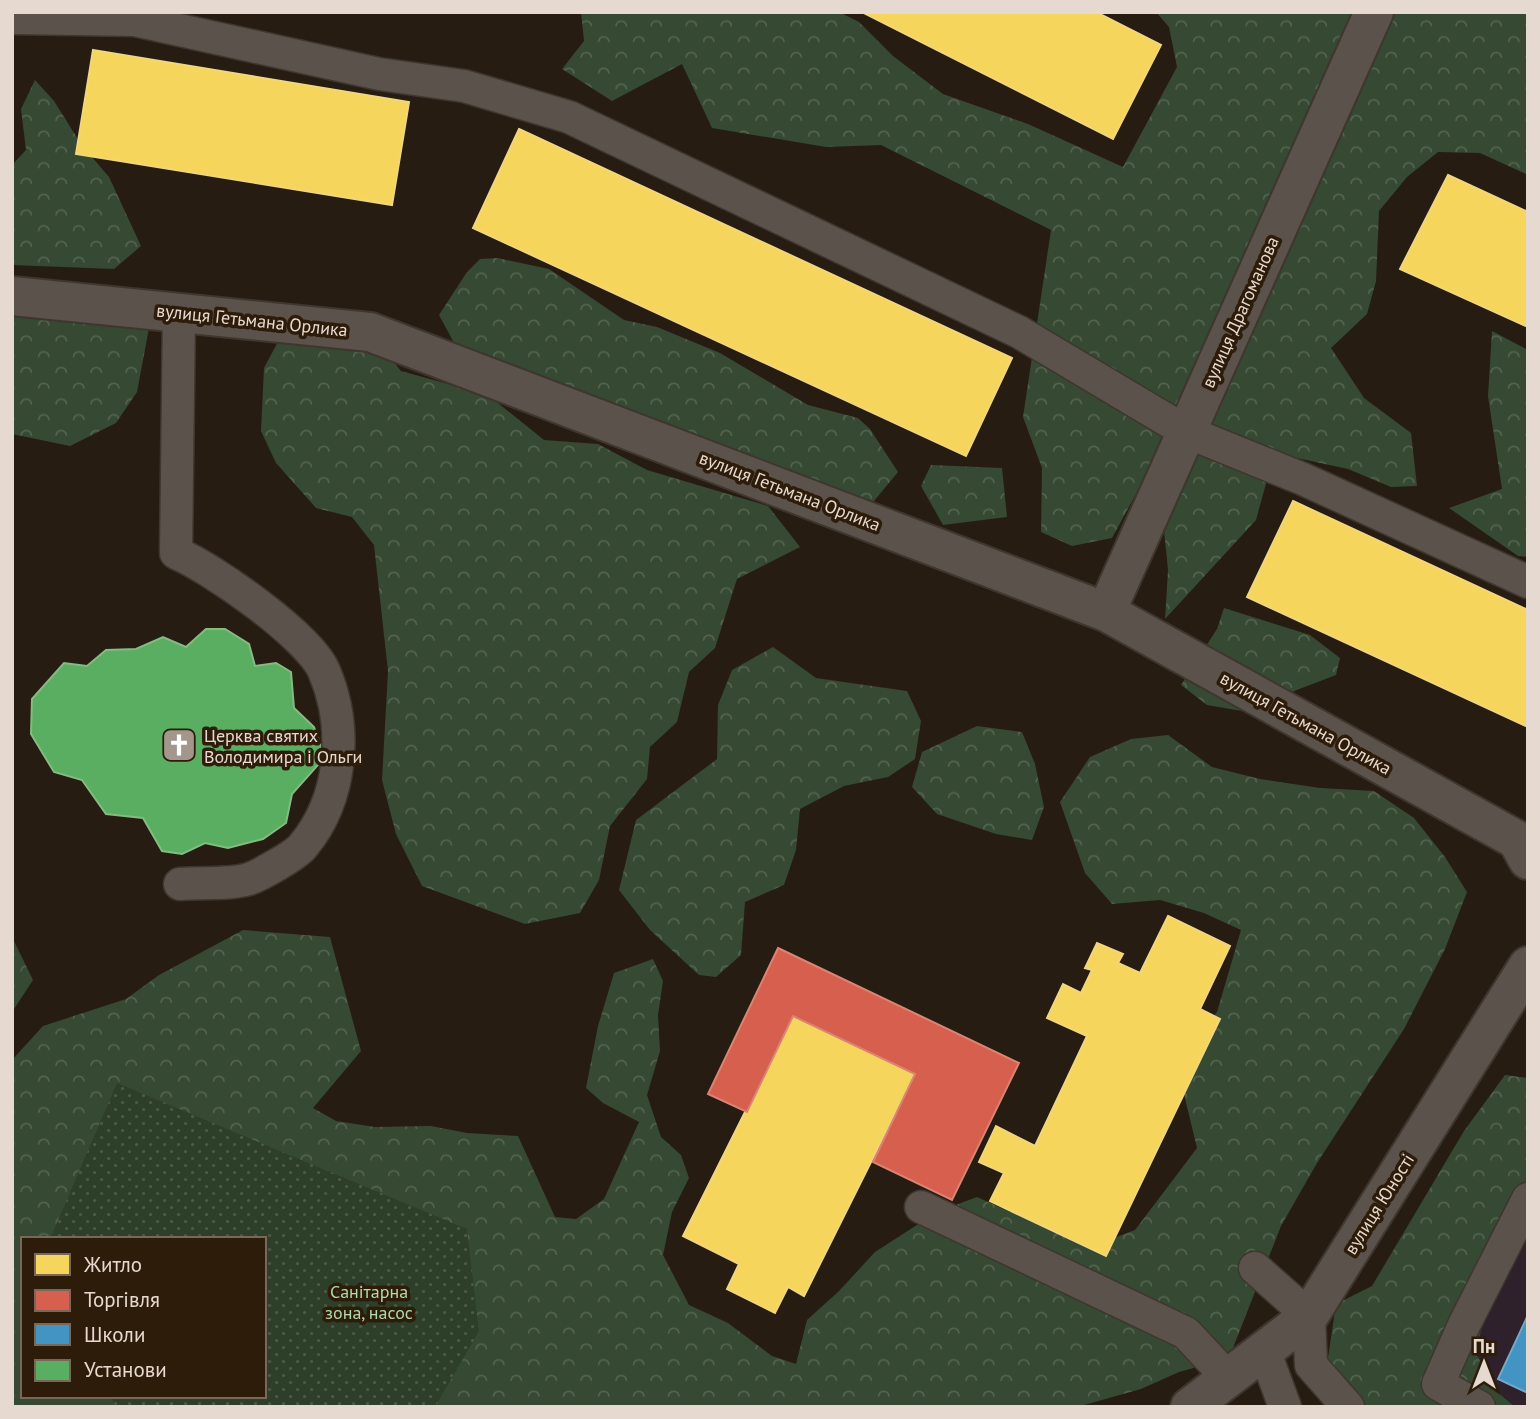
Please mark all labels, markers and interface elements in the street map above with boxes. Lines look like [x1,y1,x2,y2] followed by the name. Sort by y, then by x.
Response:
[1196,233,1284,391] street label: вулиця Драгоманова
[155,299,349,341] street label: вулиця Гетьмана Орлика
[696,446,884,536] street label: вулиця Гетьмана Орлика
[1216,666,1396,780] street label: вулиця Гетьмана Орлика
[204,724,362,768] place label: Церква святих Володимира і Ольги
[160,726,198,764] church icon: Церква святих Володимира і Ольги
[1339,1149,1419,1259] street label: вулиця Юності
[21,1237,266,1398] legend
[83,1251,142,1278] text: Житло
[325,1280,413,1324] park label: Санітарна зона, насос
[84,1286,160,1313] text: Торгівля
[84,1321,145,1348] text: Школи
[1449,1328,1519,1398] north arrow
[1473,1334,1495,1358] text: Пн
[84,1356,167,1383] text: Установи

